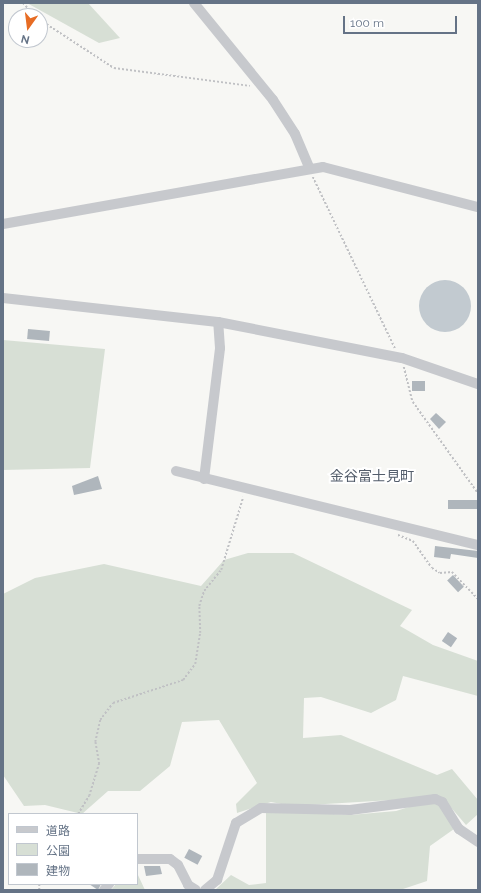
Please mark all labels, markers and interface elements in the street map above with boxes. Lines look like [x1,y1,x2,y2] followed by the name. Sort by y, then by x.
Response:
[8,8,48,48] north arrow
[345,8,459,34] scale bar
[350,16,384,30] text: 100 m
[20,32,31,46] text: N
[330,468,414,484] district label: 金谷富士見町
[8,813,138,885] legend
[46,824,70,838] text: 道路
[46,844,70,858] text: 公園
[46,864,70,878] text: 建物

